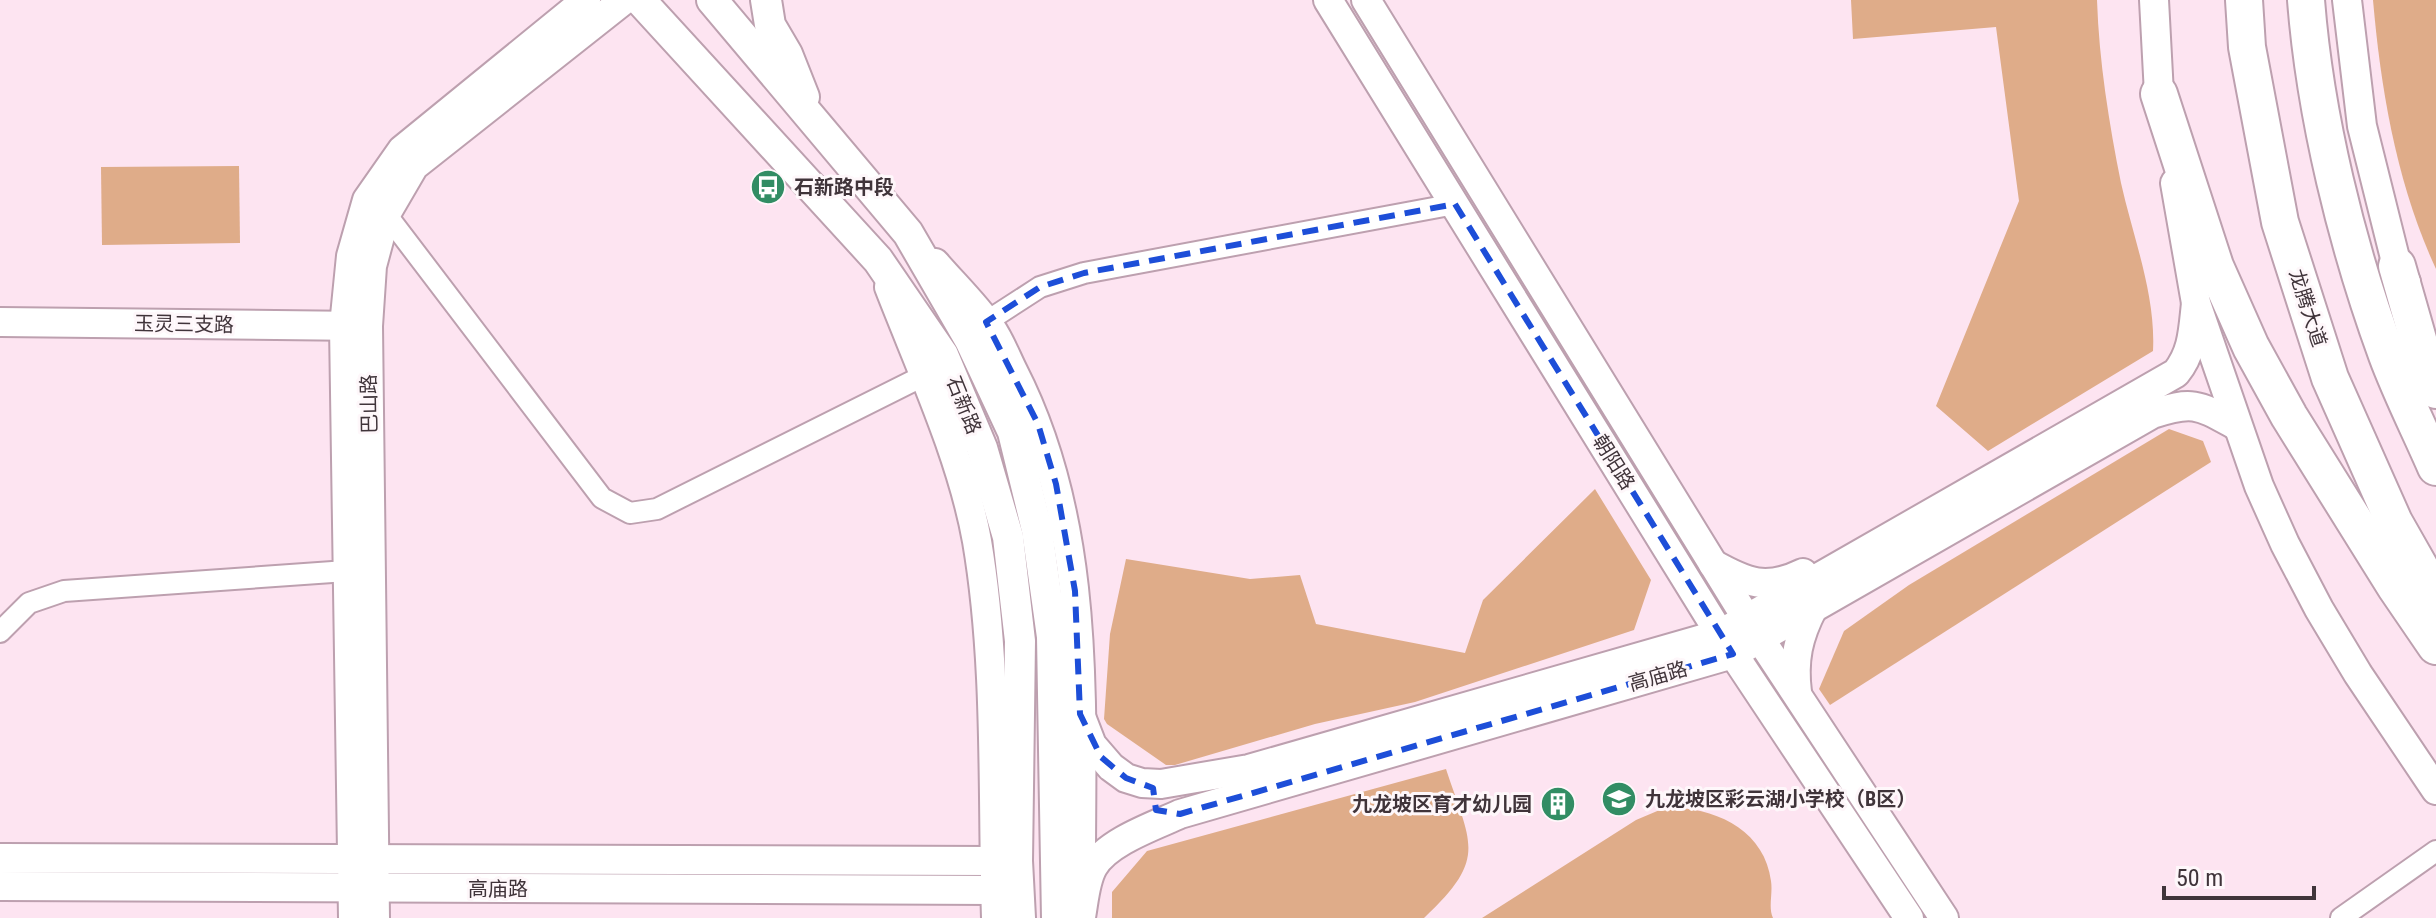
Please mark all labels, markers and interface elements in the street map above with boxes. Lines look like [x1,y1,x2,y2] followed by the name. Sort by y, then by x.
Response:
[749,168,787,206] bus stop icon: 石新路中段
[794,175,894,199] place label: 石新路中段
[2284,266,2332,350] street label: 龙腾大道
[134,311,234,337] street label: 玉灵三支路
[942,373,986,437] street label: 石新路
[356,374,382,434] street label: 巴山路
[1588,430,1640,494] street label: 朝阳路
[1626,656,1690,696] street label: 高庙路
[1600,780,1638,818] school or university icon: 九龙坡区彩云湖小学校（B区）
[1539,785,1577,823] building icon: 九龙坡区育才幼儿园
[1645,787,1916,811] place label: 九龙坡区彩云湖小学校（B区）
[1352,792,1532,816] place label: 九龙坡区育才幼儿园
[2164,850,2314,900] scale bar
[2176,864,2223,892] text: 50 m
[468,877,528,901] street label: 高庙路

